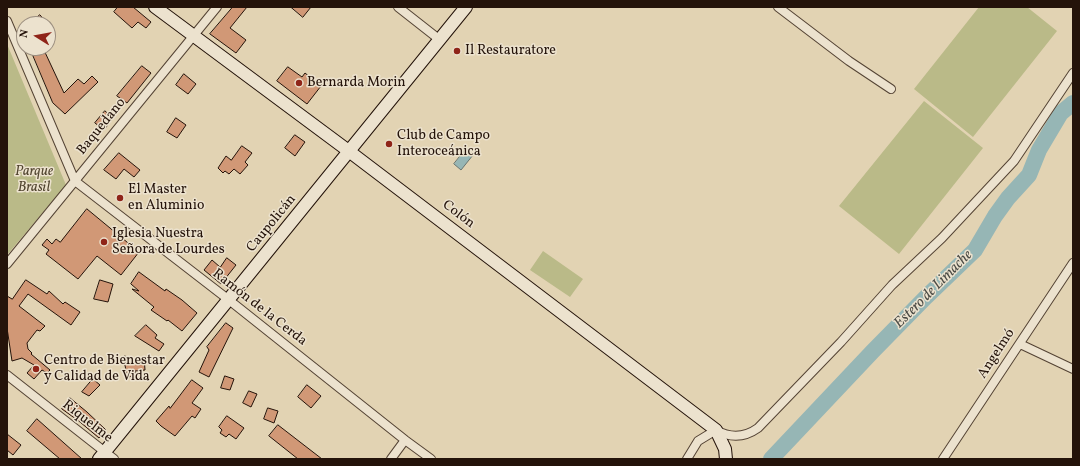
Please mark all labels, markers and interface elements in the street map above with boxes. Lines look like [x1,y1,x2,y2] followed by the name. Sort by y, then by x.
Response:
[16,16,56,56] north arrow
[17,28,33,39] text: N
[465,43,556,59] place label: Il Restauratore
[452,46,462,56] marker: Il Restauratore
[307,75,406,91] place label: Bernarda Morin
[294,78,304,88] marker: Bernarda Morin
[74,95,130,159] street label: Baquedano
[397,128,490,160] place label: Club de Campo Interoceánica
[384,139,394,149] marker: Club de Campo Interoceánica
[15,164,53,196] park label: Parque Brasil
[128,182,204,214] place label: El Master en Aluminio
[244,192,300,256] street label: Caupolicán
[115,193,125,203] marker: El Master en Aluminio
[438,197,478,233] street label: Colón
[112,226,225,258] place label: Iglesia Nuestra Señora de Lourdes
[99,237,109,247] marker: Iglesia Nuestra Señora de Lourdes
[891,247,977,333] water label: Estero de Limache
[208,266,310,350] street label: Ramón de la Cerda
[975,326,1019,382] street label: Angelmó
[44,353,165,386] place label: Centro de Bienestar y Calidad de Vida
[31,364,41,374] marker: Centro de Bienestar y Calidad de Vida
[59,397,115,447] street label: Riquelme

